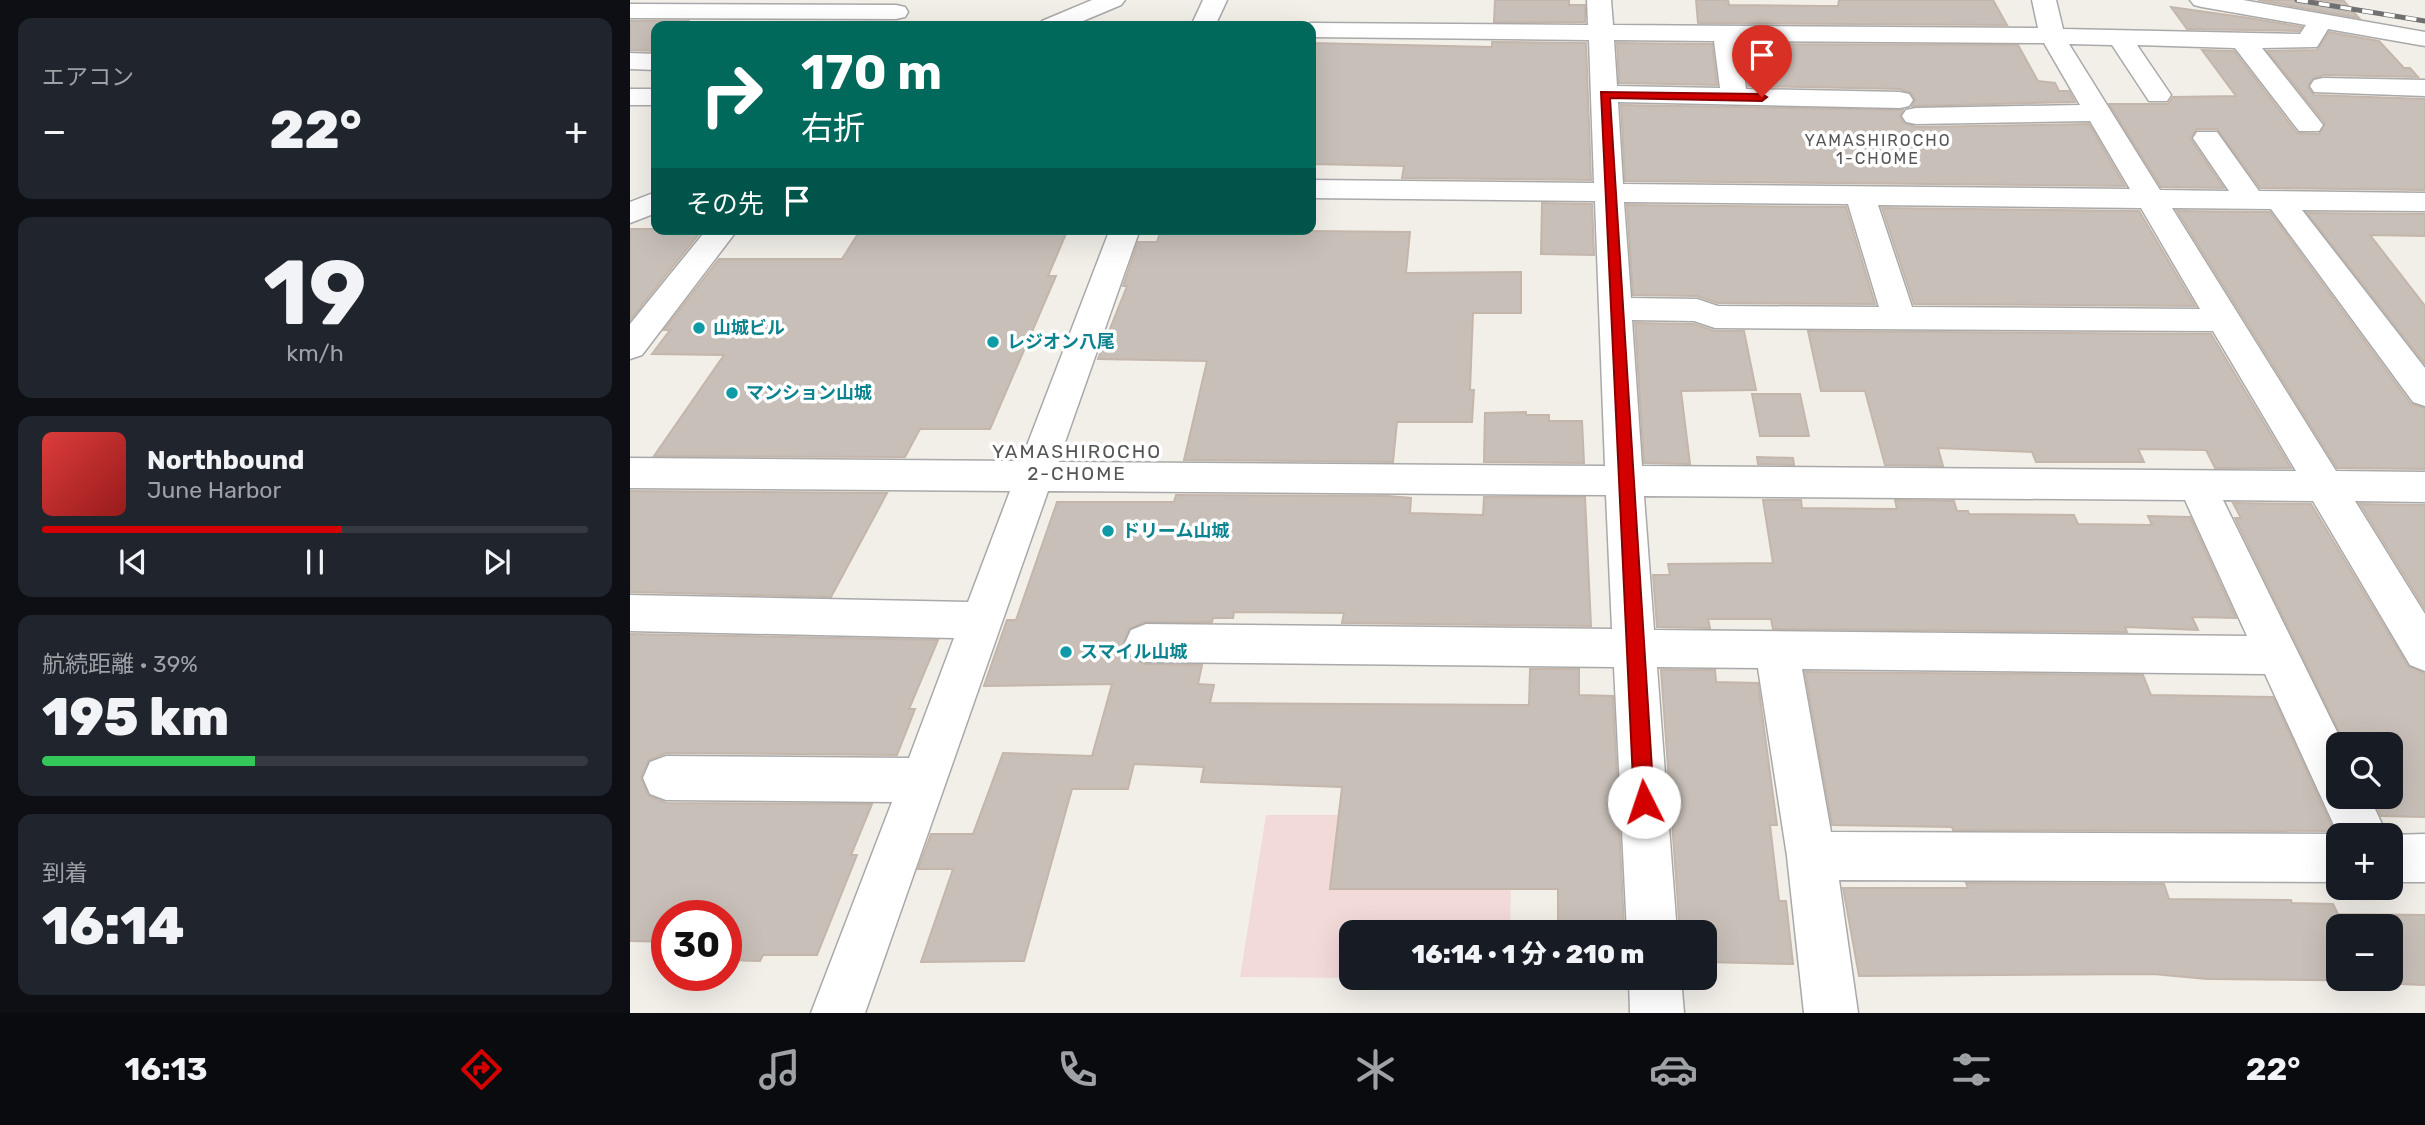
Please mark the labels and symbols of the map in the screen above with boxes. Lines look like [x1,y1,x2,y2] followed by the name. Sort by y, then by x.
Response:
[1732,25,1792,97] pin
[1804,131,1952,168] district label: YAMASHIROCHO 1-CHOME
[713,317,785,339] place label: 山城ビル
[691,320,707,336] marker: 山城ビル
[1007,331,1115,353] place label: レジオン八尾
[985,334,1001,350] marker: レジオン八尾
[746,382,872,404] place label: マンション山城
[724,385,740,401] marker: マンション山城
[992,440,1162,485] district label: YAMASHIROCHO 2-CHOME
[1122,520,1229,542] place label: ドリーム山城
[1100,523,1116,539] marker: ドリーム山城
[1080,641,1187,663] place label: スマイル山城
[1058,644,1074,660] marker: スマイル山城
[1607,765,1681,839] position arrow
[651,900,742,991] speed limit sign: 30

